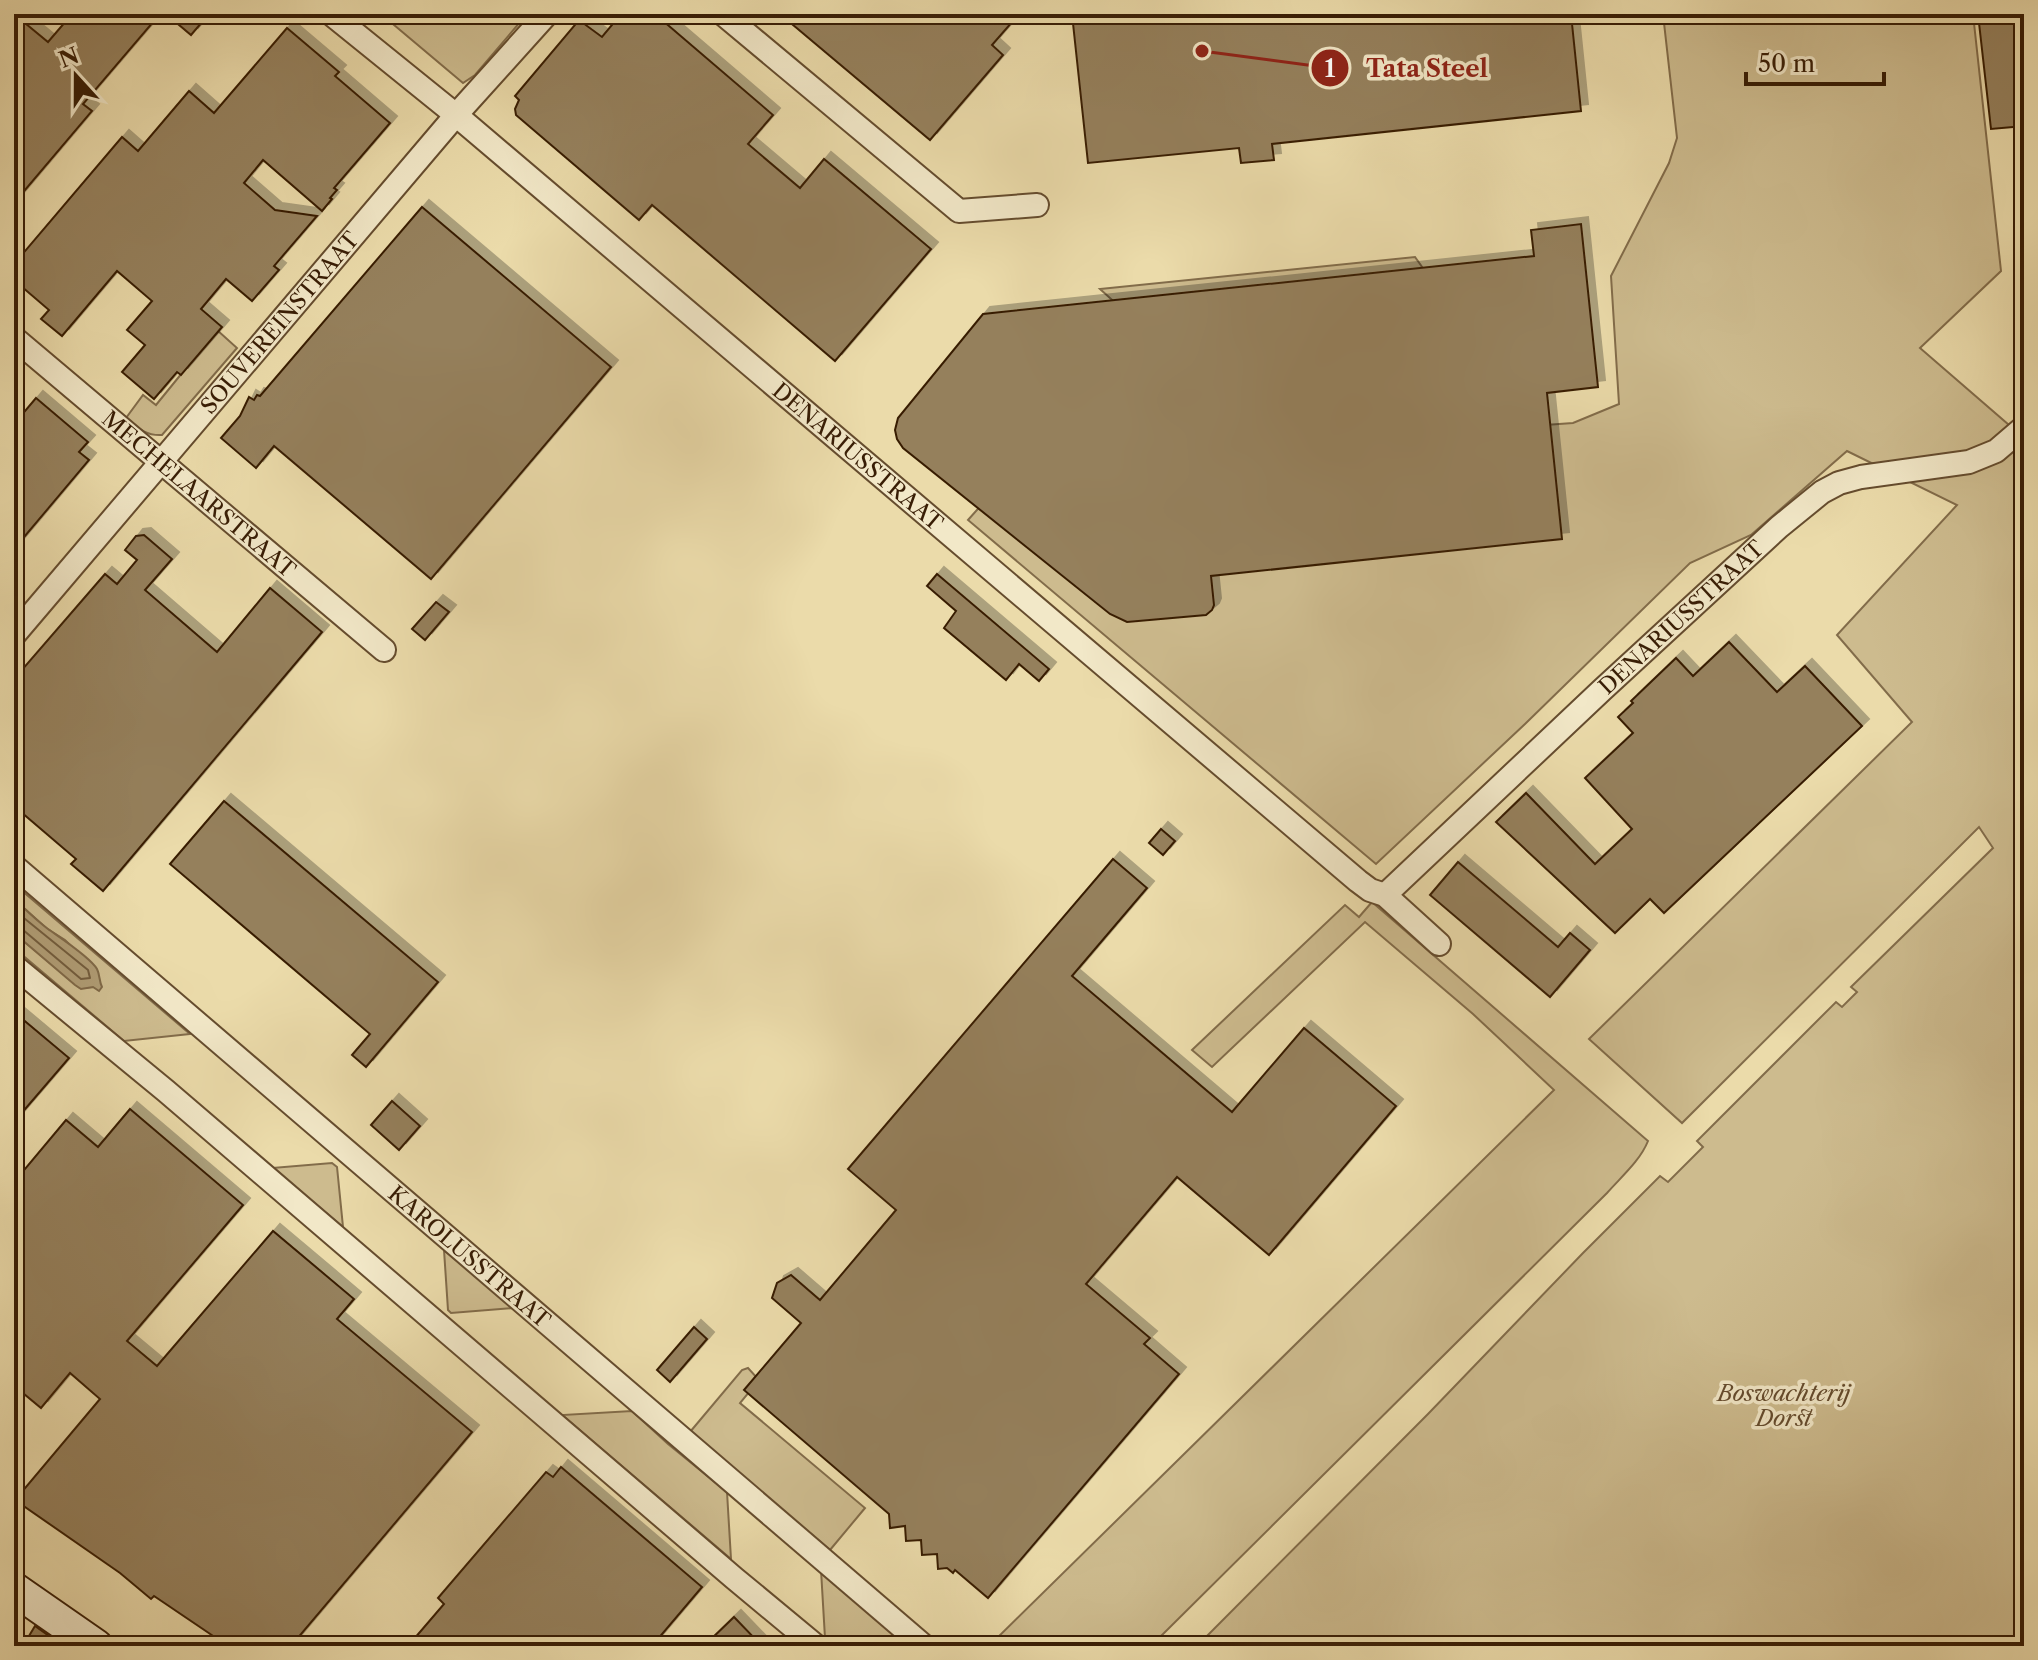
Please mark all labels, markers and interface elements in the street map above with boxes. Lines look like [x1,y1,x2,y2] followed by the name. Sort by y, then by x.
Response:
[36,36,116,116] north arrow
[1746,36,1884,86] scale bar
[55,42,83,74] text: N
[1310,44,1504,92] callout: Tata Steel
[1758,49,1815,78] text: 50 m
[1325,54,1336,83] text: 1
[1366,54,1488,83] text: Tata Steel
[195,226,365,419] street label: SOUVEREINSTRAAT
[767,377,949,537] street label: DENARIUSSTRAAT
[96,405,301,584] street label: MECHELAARSTRAAT
[1593,535,1770,700] street label: DENARIUSSTRAAT
[383,1180,556,1334] street label: KAROLUSSTRAAT
[1715,1380,1852,1432] park label: Boswachterij Dorst

